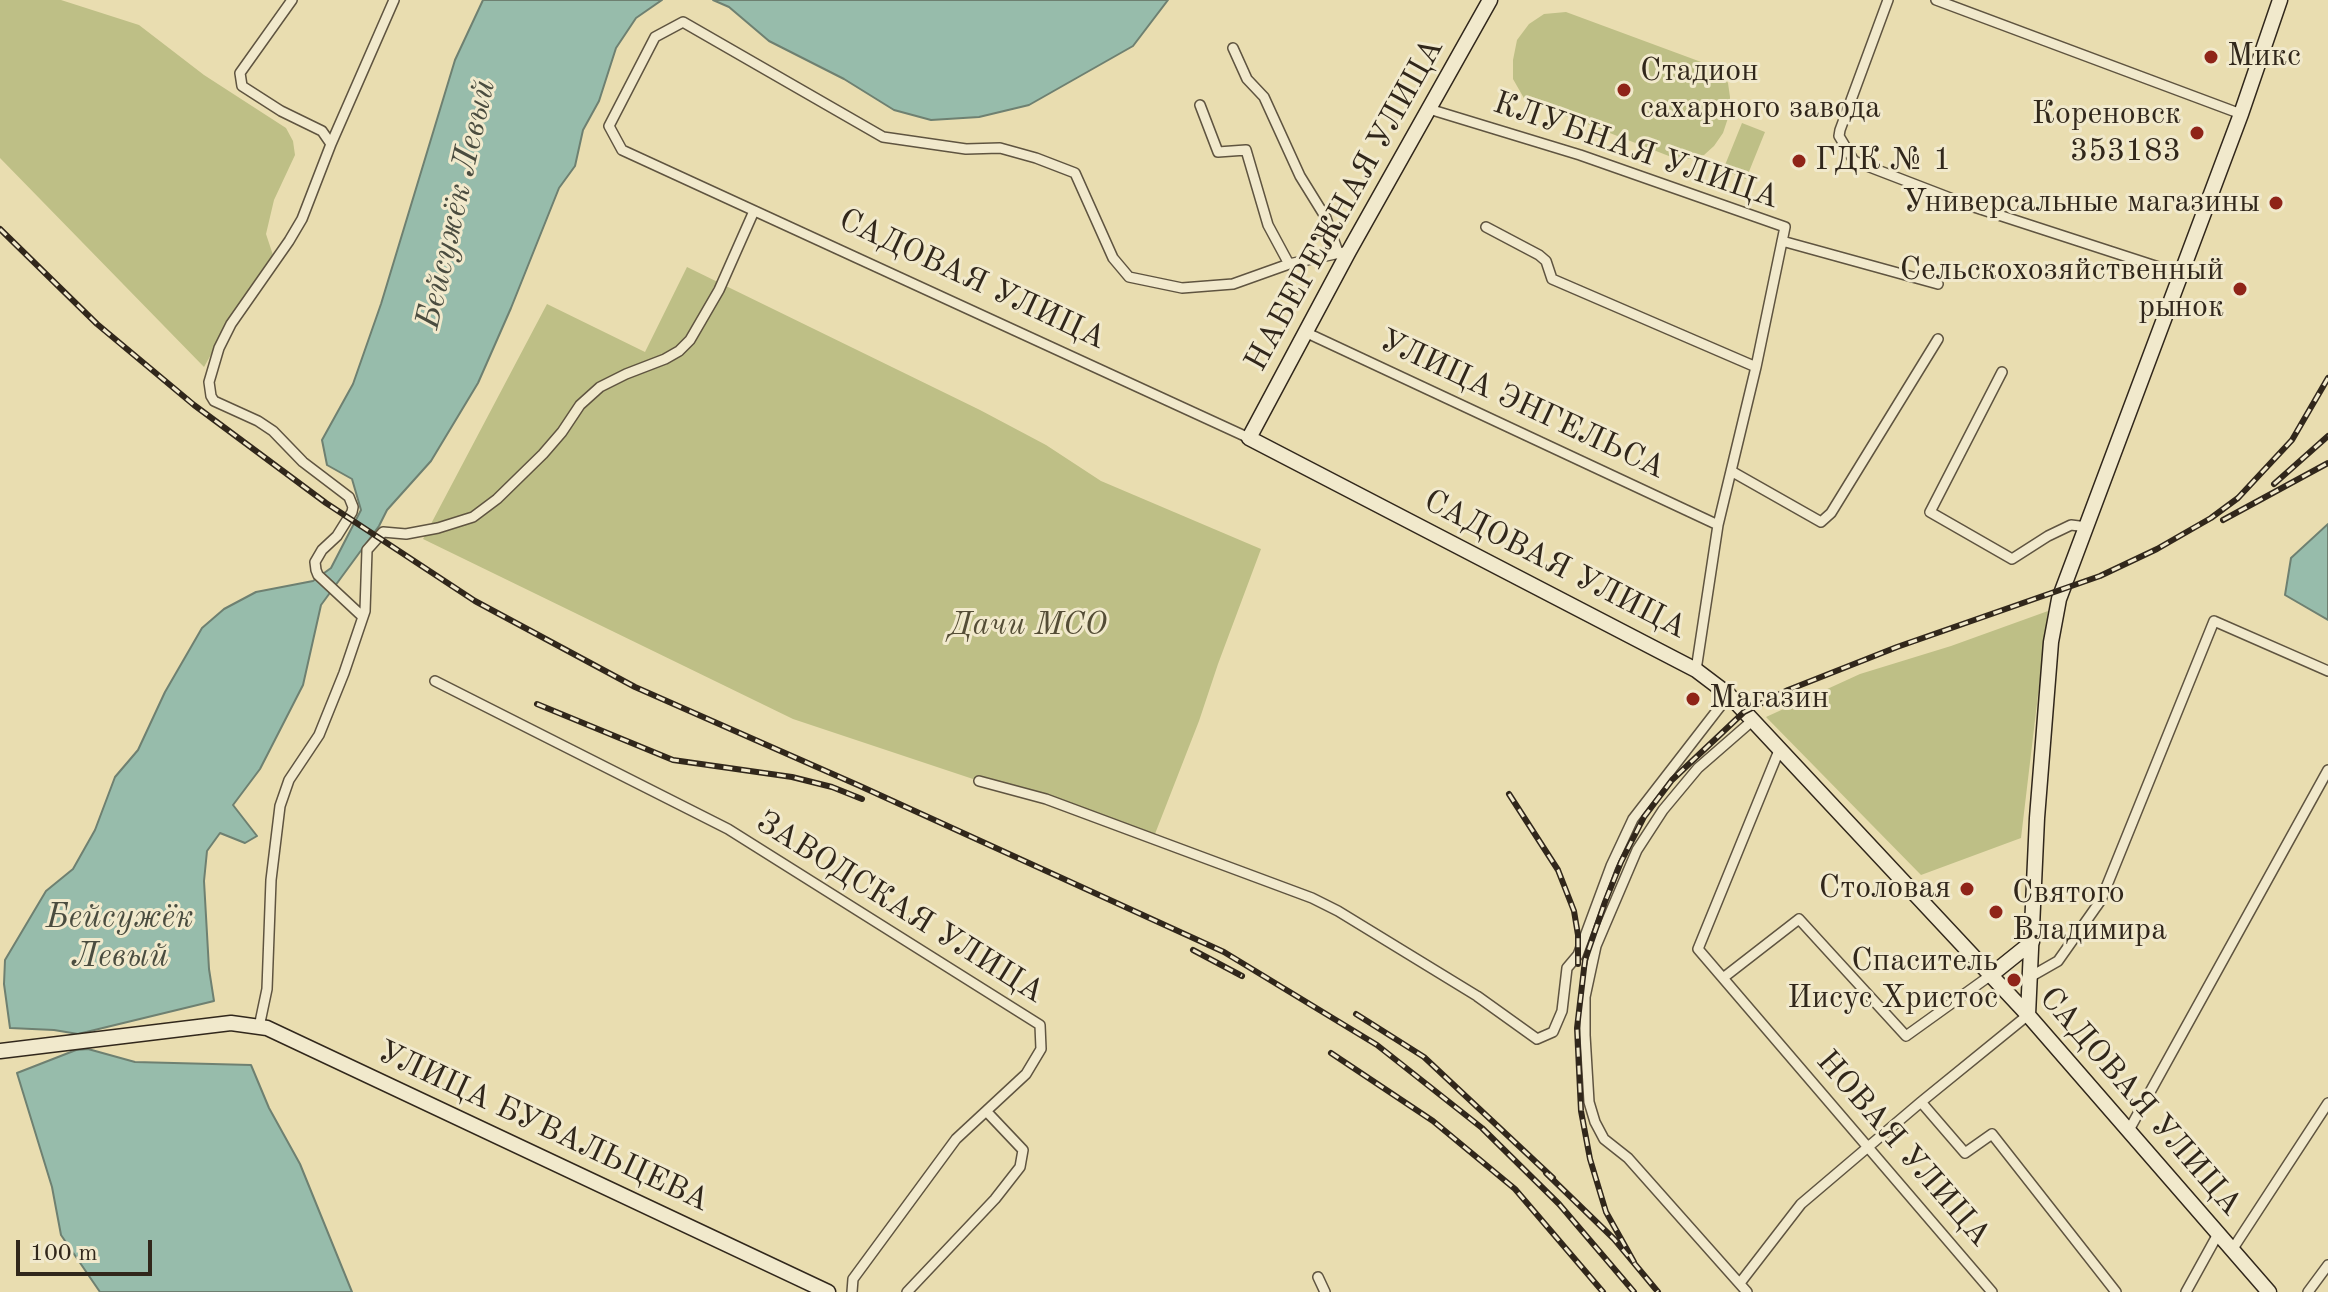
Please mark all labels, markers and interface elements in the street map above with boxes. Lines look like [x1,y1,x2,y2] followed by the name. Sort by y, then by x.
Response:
[1237,32,1453,378] street label: НАБЕРЕЖНАЯ УЛИЦА
[2227,38,2301,76] place label: Микс
[2202,48,2220,66] marker: Микс
[1640,53,1881,128] place label: Стадион сахарного завода
[409,75,505,333] water label: Бейсужёк Левый
[1615,81,1633,99] marker: Стадион сахарного завода
[1488,84,1784,218] street label: КЛУБНАЯ УЛИЦА
[2032,96,2181,171] place label: Кореновск 353183
[2188,124,2206,142] marker: Кореновск 353183
[1815,142,1952,180] place label: ГДК № 1
[1790,152,1808,170] marker: ГДК № 1
[1902,184,2260,222] place label: Универсальные магазины
[2267,194,2285,212] marker: Универсальные магазины
[832,201,1112,359] street label: САДОВАЯ УЛИЦА
[1900,252,2224,327] place label: Сельскохозяйственный рынок
[2231,280,2249,298] marker: Сельскохозяйственный рынок
[1373,322,1671,488] street label: УЛИЦА ЭНГЕЛЬСА
[1417,482,1693,648] street label: САДОВАЯ УЛИЦА
[949,607,1107,645] park label: Дачи МСО
[1709,680,1829,718] place label: Магазин
[1684,690,1702,708] marker: Магазин
[749,804,1051,1012] street label: ЗАВОДСКАЯ УЛИЦА
[1819,870,1951,908] place label: Столовая
[2012,875,2167,950] place label: Святого Владимира
[1958,880,1976,898] marker: Столовая
[46,898,194,978] water label: Бейсужёк Левый
[1987,903,2005,921] marker: Святого Владимира
[1787,943,1998,1018] place label: Спаситель Иисус Христос
[2005,971,2023,989] marker: Спаситель Иисус Христос
[2030,980,2250,1224] street label: САДОВАЯ УЛИЦА
[371,1033,715,1221] street label: УЛИЦА БУВАЛЬЦЕВА
[1807,1043,1999,1255] street label: НОВАЯ УЛИЦА
[20,1224,156,1274] scale bar
[30,1242,98,1266] text: 100 m

